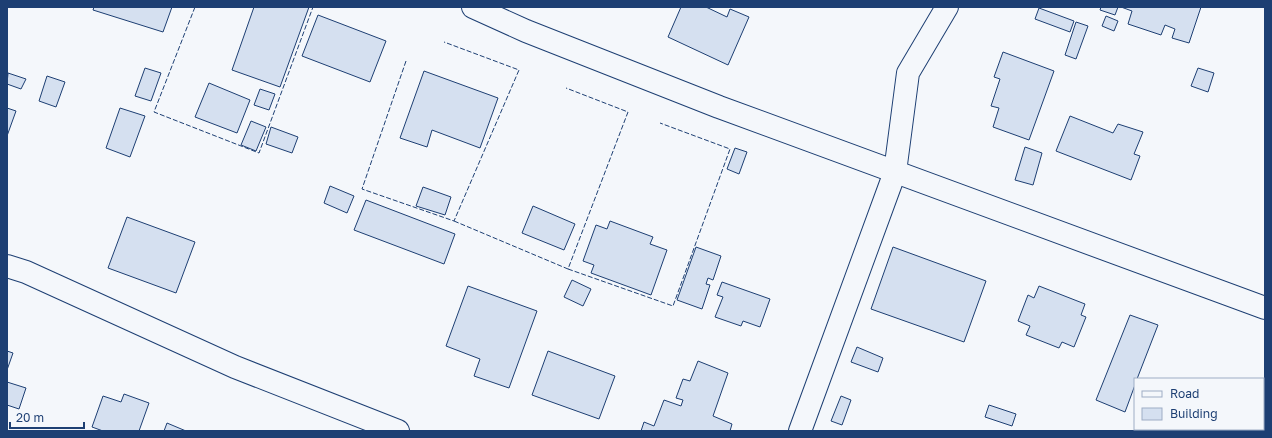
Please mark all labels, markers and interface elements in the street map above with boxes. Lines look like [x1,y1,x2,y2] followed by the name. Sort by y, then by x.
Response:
[1134,378,1264,430] legend
[1170,386,1199,401] text: Road
[10,404,84,430] scale bar
[1170,406,1218,421] text: Building
[16,410,44,425] text: 20 m

